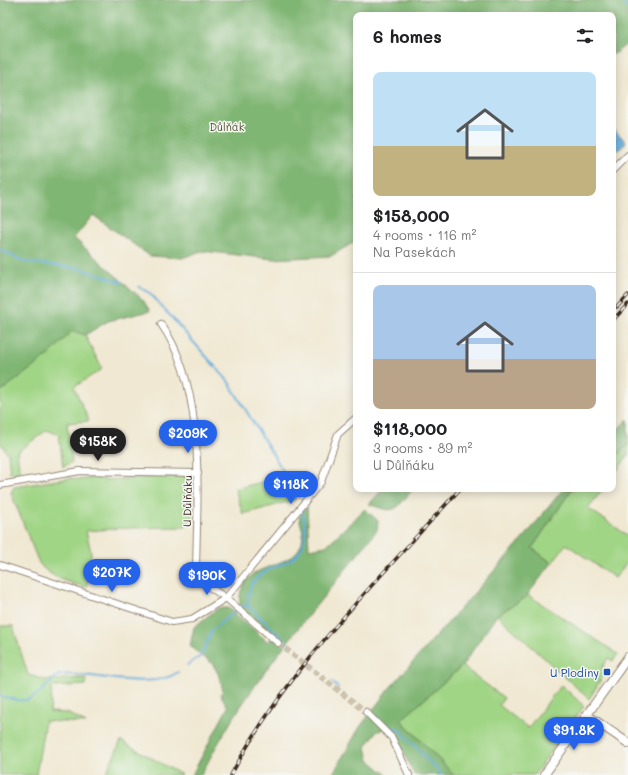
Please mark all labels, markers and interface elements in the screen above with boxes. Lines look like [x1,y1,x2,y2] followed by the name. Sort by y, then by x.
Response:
[373,25,442,47] text: 6 homes
[574,25,596,47] icon: filters
[449,98,521,170] icon: home
[209,119,245,134] park label: Důlňák
[373,204,450,226] text: $158,000
[373,226,476,243] text: 4 rooms · 116 m²
[373,243,455,260] text: Na Pasekách
[449,311,521,383] icon: home
[373,417,447,439] text: $118,000
[160,420,216,454] pin: $209K
[168,424,208,441] text: $209K
[70,428,126,462] pin: $158K
[79,432,117,449] text: $158K
[373,439,472,456] text: 3 rooms · 89 m²
[373,456,434,473] text: U Důlňáku
[263,471,319,505] pin: $118K
[179,475,195,527] street label: U Důlňáku
[273,475,309,492] text: $118K
[84,559,140,593] pin: $207K
[179,562,235,596] pin: $190K
[92,563,132,580] text: $207K
[188,566,226,583] text: $190K
[550,665,599,680] place label: U Plodiny
[602,667,612,677] marker: U Plodiny
[541,717,607,751] pin: $91.8K
[553,721,595,738] text: $91.8K

